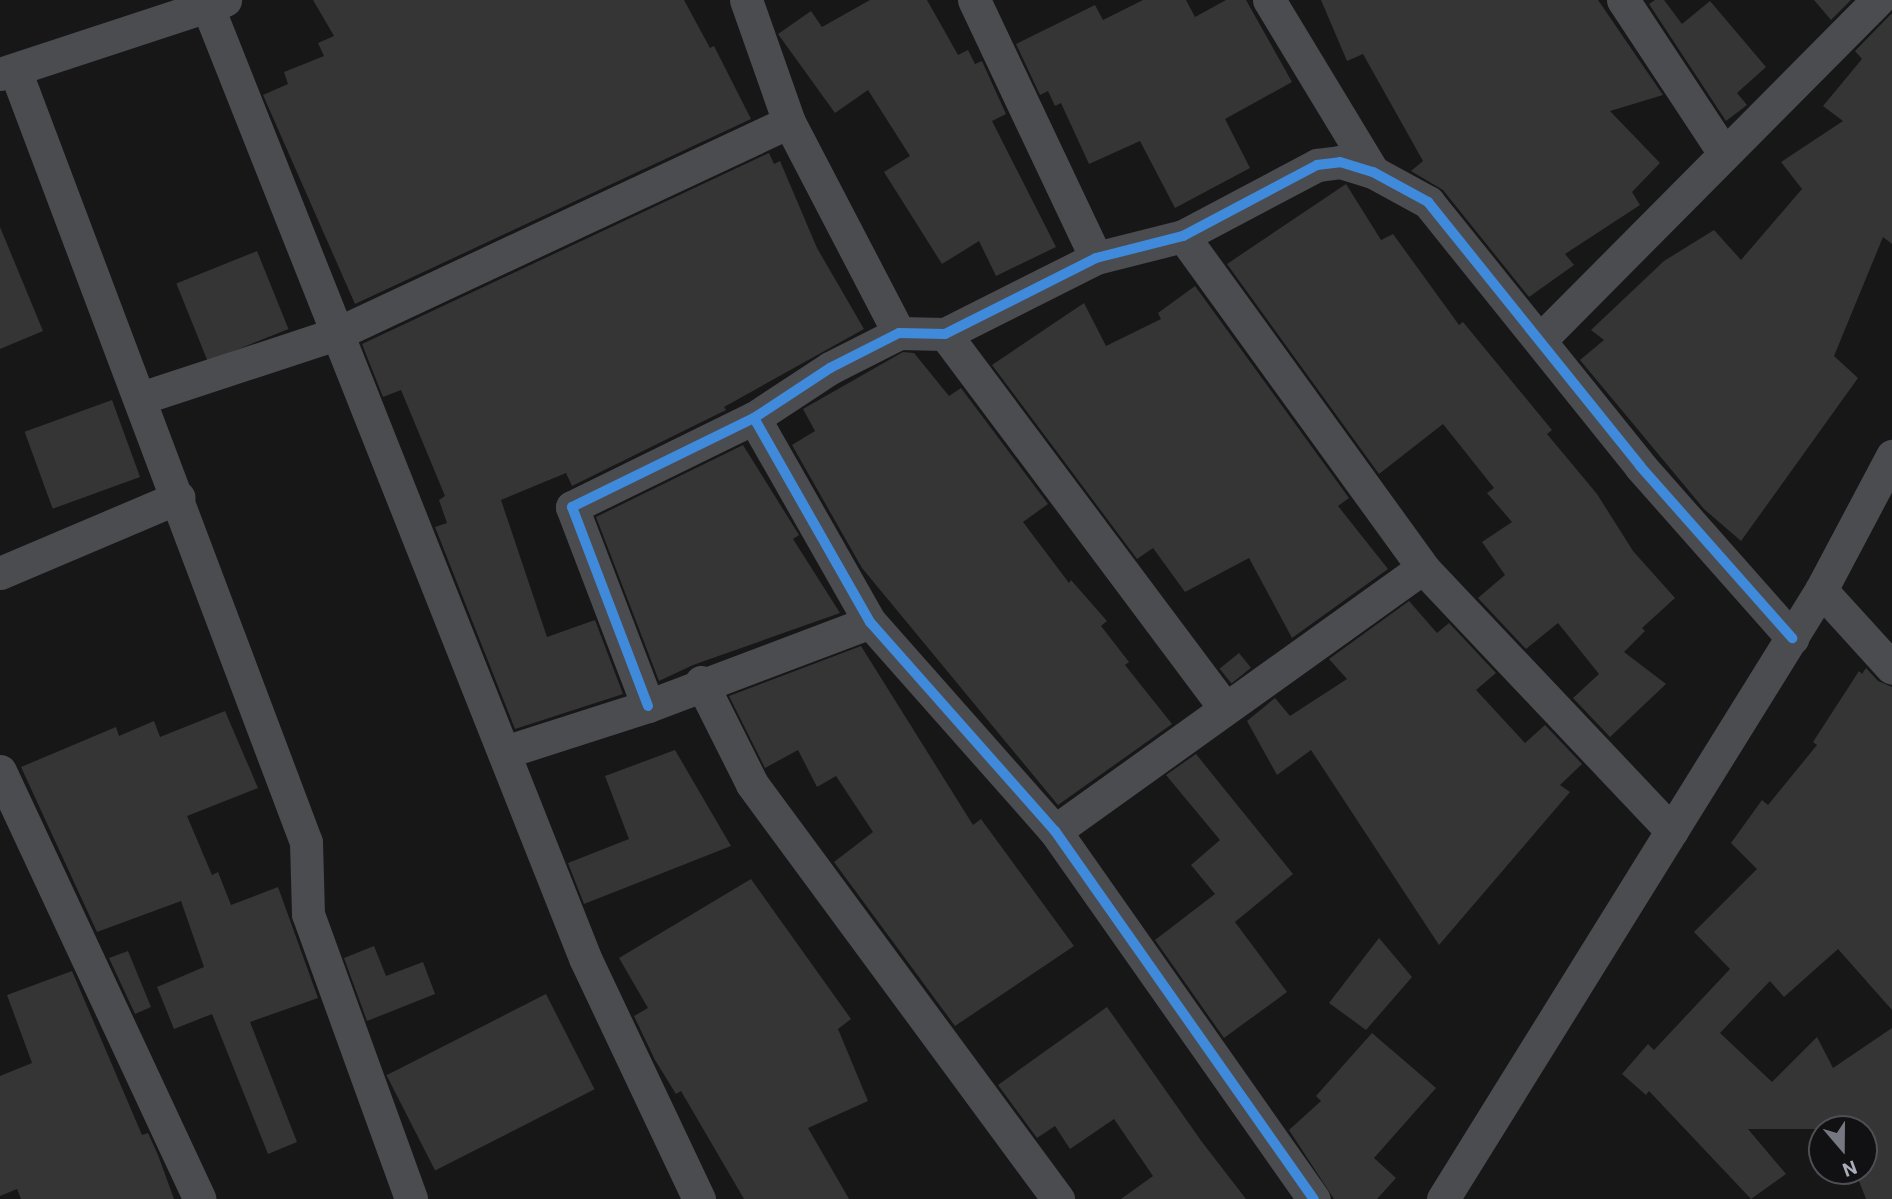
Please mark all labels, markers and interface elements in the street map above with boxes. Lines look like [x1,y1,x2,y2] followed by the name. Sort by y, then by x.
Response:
[1808,1115,1878,1185] north arrow
[1839,1155,1860,1181] text: N

